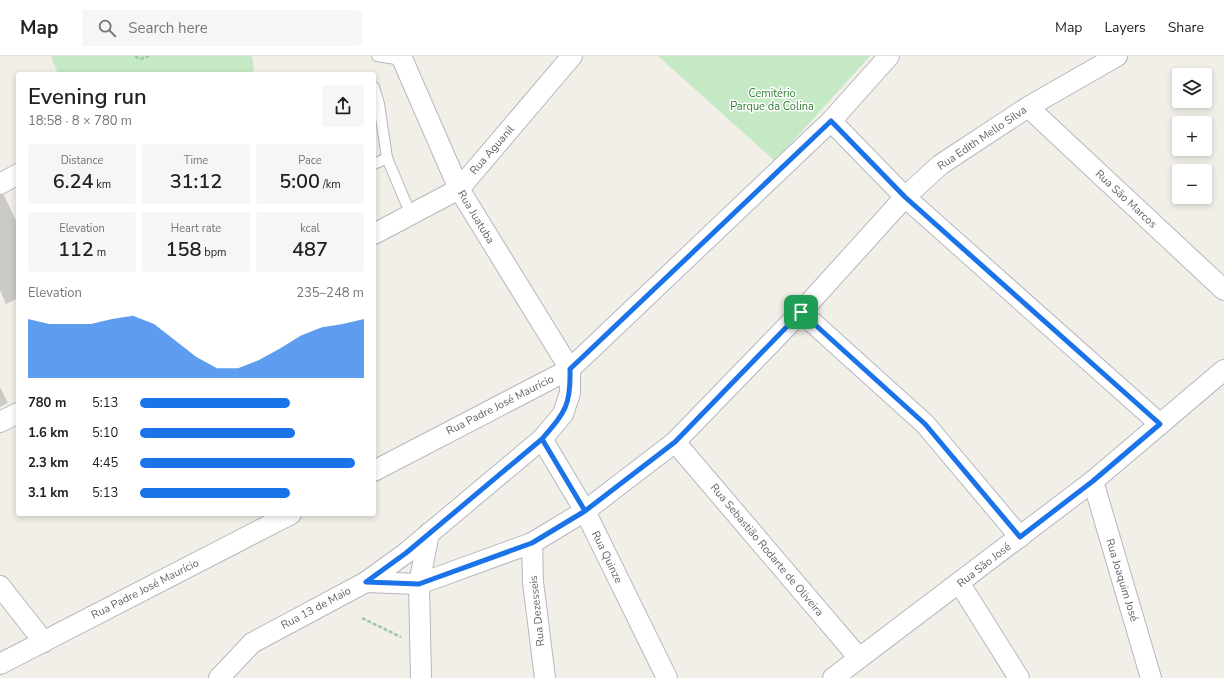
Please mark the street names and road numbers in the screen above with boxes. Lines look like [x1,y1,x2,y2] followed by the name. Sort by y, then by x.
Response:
[934,102,1030,174] street label: Rua Edith Mello Silva
[466,122,518,178] street label: Rua Aguanil
[1092,167,1160,231] street label: Rua São Marcos
[454,187,498,247] street label: Rua Juatuba
[444,371,556,439] street label: Rua Padre José Maurício
[707,481,827,620] street label: Rua Sebastião Rodarte de Oliveira
[588,528,626,586] street label: Rua Quinze
[1102,537,1142,623] street label: Rua Joaquim José
[954,539,1014,591] street label: Rua São José
[89,555,201,623] street label: Rua Padre José Maurício
[526,575,548,647] street label: Rua Dezesseis
[278,583,354,633] street label: Rua 13 de Maio

